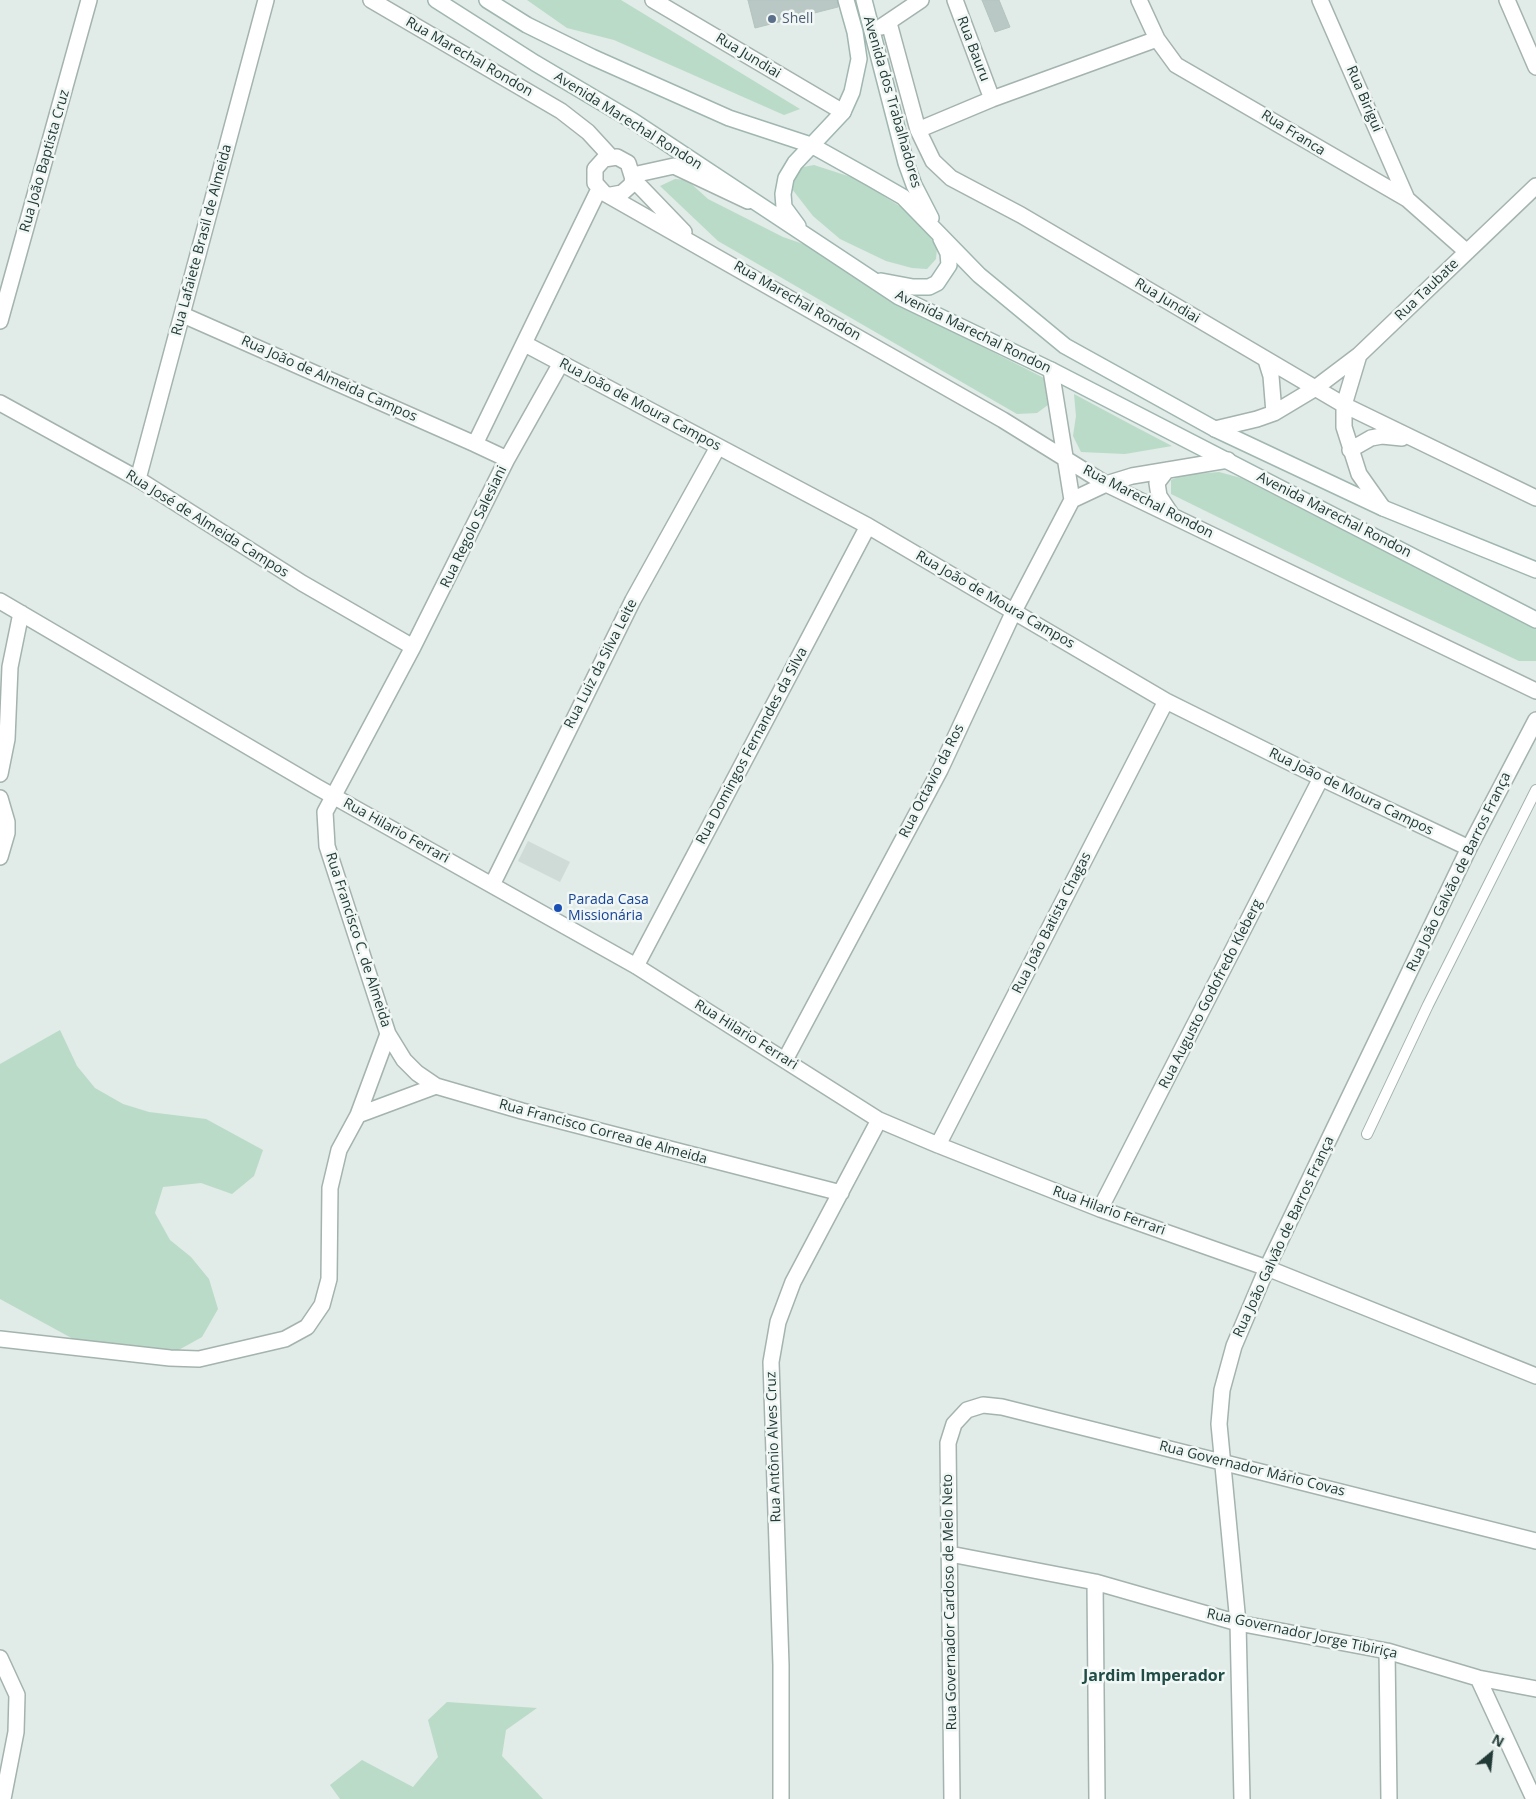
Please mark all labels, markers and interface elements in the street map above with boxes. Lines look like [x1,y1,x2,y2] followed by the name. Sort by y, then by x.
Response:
[782,11,813,27] place label: Shell
[766,13,778,25] marker: Shell
[402,14,536,100] street label: Rua Marechal Rondon
[859,14,925,190] street label: Avenida dos Trabalhadores
[953,14,993,84] street label: Rua Bauru
[712,30,784,82] street label: Rua Jundiai
[1343,63,1385,135] street label: Rua Birigui
[551,69,705,173] street label: Avenida Marechal Rondon
[17,88,73,234] street label: Rua João Baptista Cruz
[1258,107,1328,159] street label: Rua Franca
[168,143,236,337] street label: Rua Lafaiete Brasil de Almeida
[1392,256,1462,324] street label: Rua Taubate
[730,258,864,344] street label: Rua Marechal Rondon
[1131,275,1203,327] street label: Rua Jundiai
[892,287,1054,377] street label: Avenida Marechal Rondon
[238,333,420,425] street label: Rua João de Almeida Campos
[556,355,724,455] street label: Rua João de Moura Campos
[1080,462,1216,542] street label: Rua Marechal Rondon
[437,463,511,591] street label: Rua Regolo Salesiani
[122,467,292,581] street label: Rua José de Almeida Campos
[1254,469,1414,561] street label: Avenida Marechal Rondon
[913,548,1077,652] street label: Rua João de Moura Campos
[561,596,641,732] street label: Rua Luiz da Silva Leite
[693,645,811,847] street label: Rua Domingos Fernandes da Silva
[896,721,968,841] street label: Rua Octavio da Ros
[1266,745,1436,839] street label: Rua João de Moura Campos
[1403,770,1515,974] street label: Rua João Galvão de Barros França
[340,795,452,867] street label: Rua Hilario Ferrari
[322,850,394,1030] street label: Rua Francisco C. de Almeida
[1009,850,1095,996] street label: Rua João Batista Chagas
[568,892,649,924] place label: Parada Casa Missionária
[1156,897,1266,1091] street label: Rua Augusto Godofredo Kleberg
[552,902,564,914] marker: Parada Casa Missionária
[691,996,801,1074] street label: Rua Hilario Ferrari
[497,1096,709,1168] street label: Rua Francisco Correa de Almeida
[1230,1134,1338,1340] street label: Rua João Galvão de Barros França
[1050,1183,1168,1239] street label: Rua Hilario Ferrari
[763,1371,785,1523] street label: Rua Antônio Alves Cruz
[1157,1438,1347,1500] street label: Rua Governador Mário Covas
[939,1474,961,1730] street label: Rua Governador Cardoso de Melo Neto
[1205,1606,1399,1662] street label: Rua Governador Jorge Tibiriça
[1083,1666,1225,1686] district label: Jardim Imperador
[1466,1729,1516,1779] north arrow
[1489,1729,1508,1751] text: N

